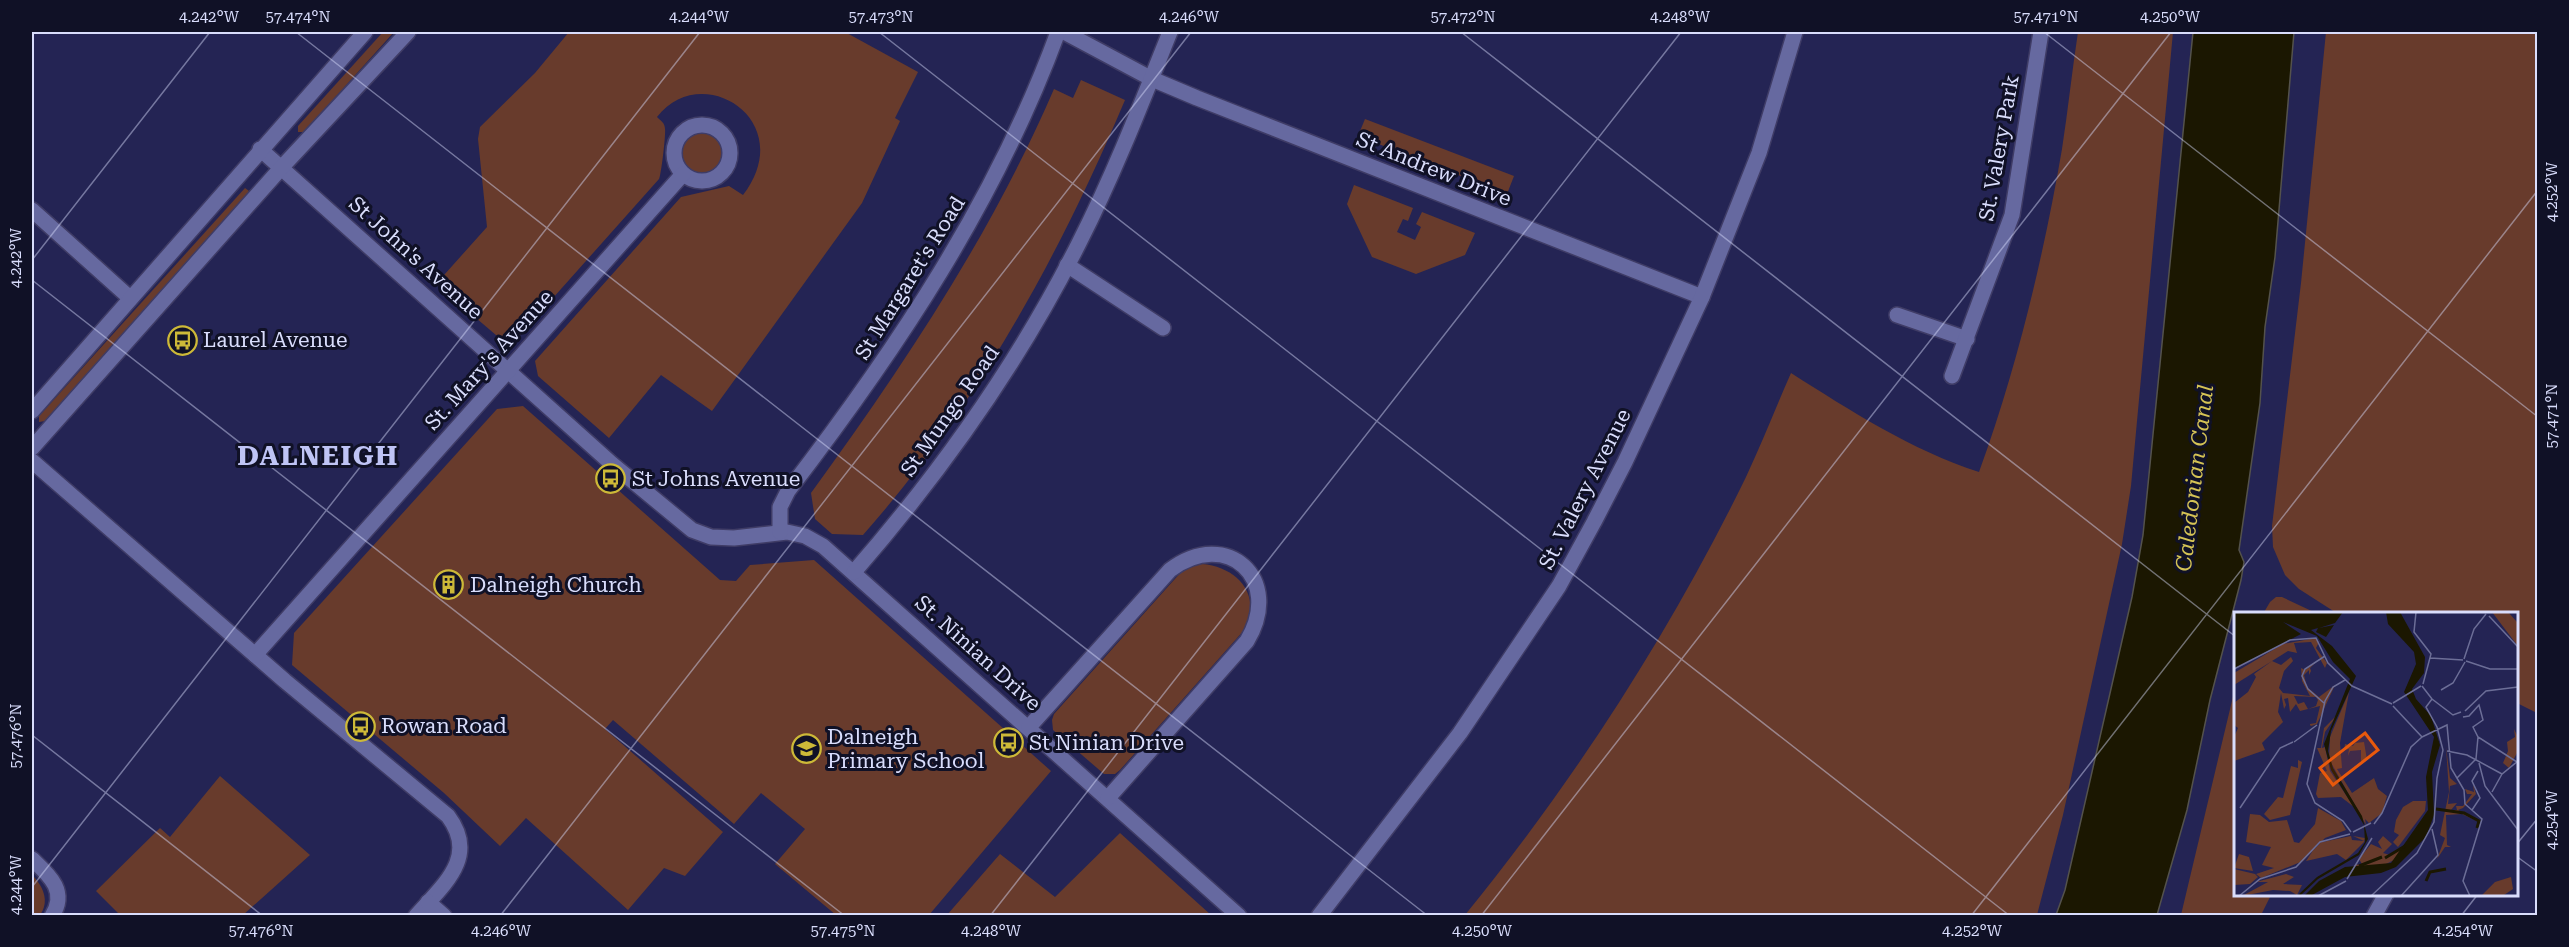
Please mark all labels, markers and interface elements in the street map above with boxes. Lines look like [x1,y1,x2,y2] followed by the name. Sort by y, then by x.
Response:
[179,8,240,26] text: 4.242°W
[265,8,331,26] text: 57.474°N
[669,8,730,26] text: 4.244°W
[848,8,914,26] text: 57.473°N
[1159,8,1220,26] text: 4.246°W
[1430,8,1496,26] text: 57.472°N
[1650,8,1711,26] text: 4.248°W
[2013,8,2079,26] text: 57.471°N
[2140,8,2201,26] text: 4.250°W
[1974,73,2024,223] street label: St. Valery Park
[1353,127,1515,211] street label: St Andrew Drive
[2543,161,2561,222] text: 4.252°W
[344,192,488,324] street label: St John's Avenue
[850,192,970,364] street label: St Margaret's Road
[7,227,25,288] text: 4.242°W
[420,285,558,435] street label: St. Mary's Avenue
[166,324,198,356] bus stop icon: Laurel Avenue
[203,328,347,352] place label: Laurel Avenue
[896,341,1004,481] street label: St Mungo Road
[2171,383,2218,573] water label: Caledonian Canal
[2543,383,2561,449] text: 57.471°N
[1534,405,1636,573] street label: St. Valery Avenue
[237,440,399,472] district label: DALNEIGH
[595,463,627,495] bus stop icon: St Johns Avenue
[632,467,800,491] place label: St Johns Avenue
[433,569,465,601] building icon: Dalneigh Church
[470,573,642,597] place label: Dalneigh Church
[910,590,1046,716] street label: St. Ninian Drive
[2234,612,2518,896] inset map
[7,703,25,769] text: 57.476°N
[344,710,376,742] bus stop icon: Rowan Road
[381,714,507,738] place label: Rowan Road
[827,725,985,773] place label: Dalneigh Primary School
[992,727,1024,759] bus stop icon: St Ninian Drive
[1029,731,1184,755] place label: St Ninian Drive
[790,733,822,765] school or university icon: Dalneigh Primary School
[2543,789,2561,850] text: 4.254°W
[7,854,25,915] text: 4.244°W
[228,922,294,940] text: 57.476°N
[471,922,532,940] text: 4.246°W
[810,922,876,940] text: 57.475°N
[961,922,1022,940] text: 4.248°W
[1452,922,1513,940] text: 4.250°W
[1942,922,2003,940] text: 4.252°W
[2433,922,2494,940] text: 4.254°W

